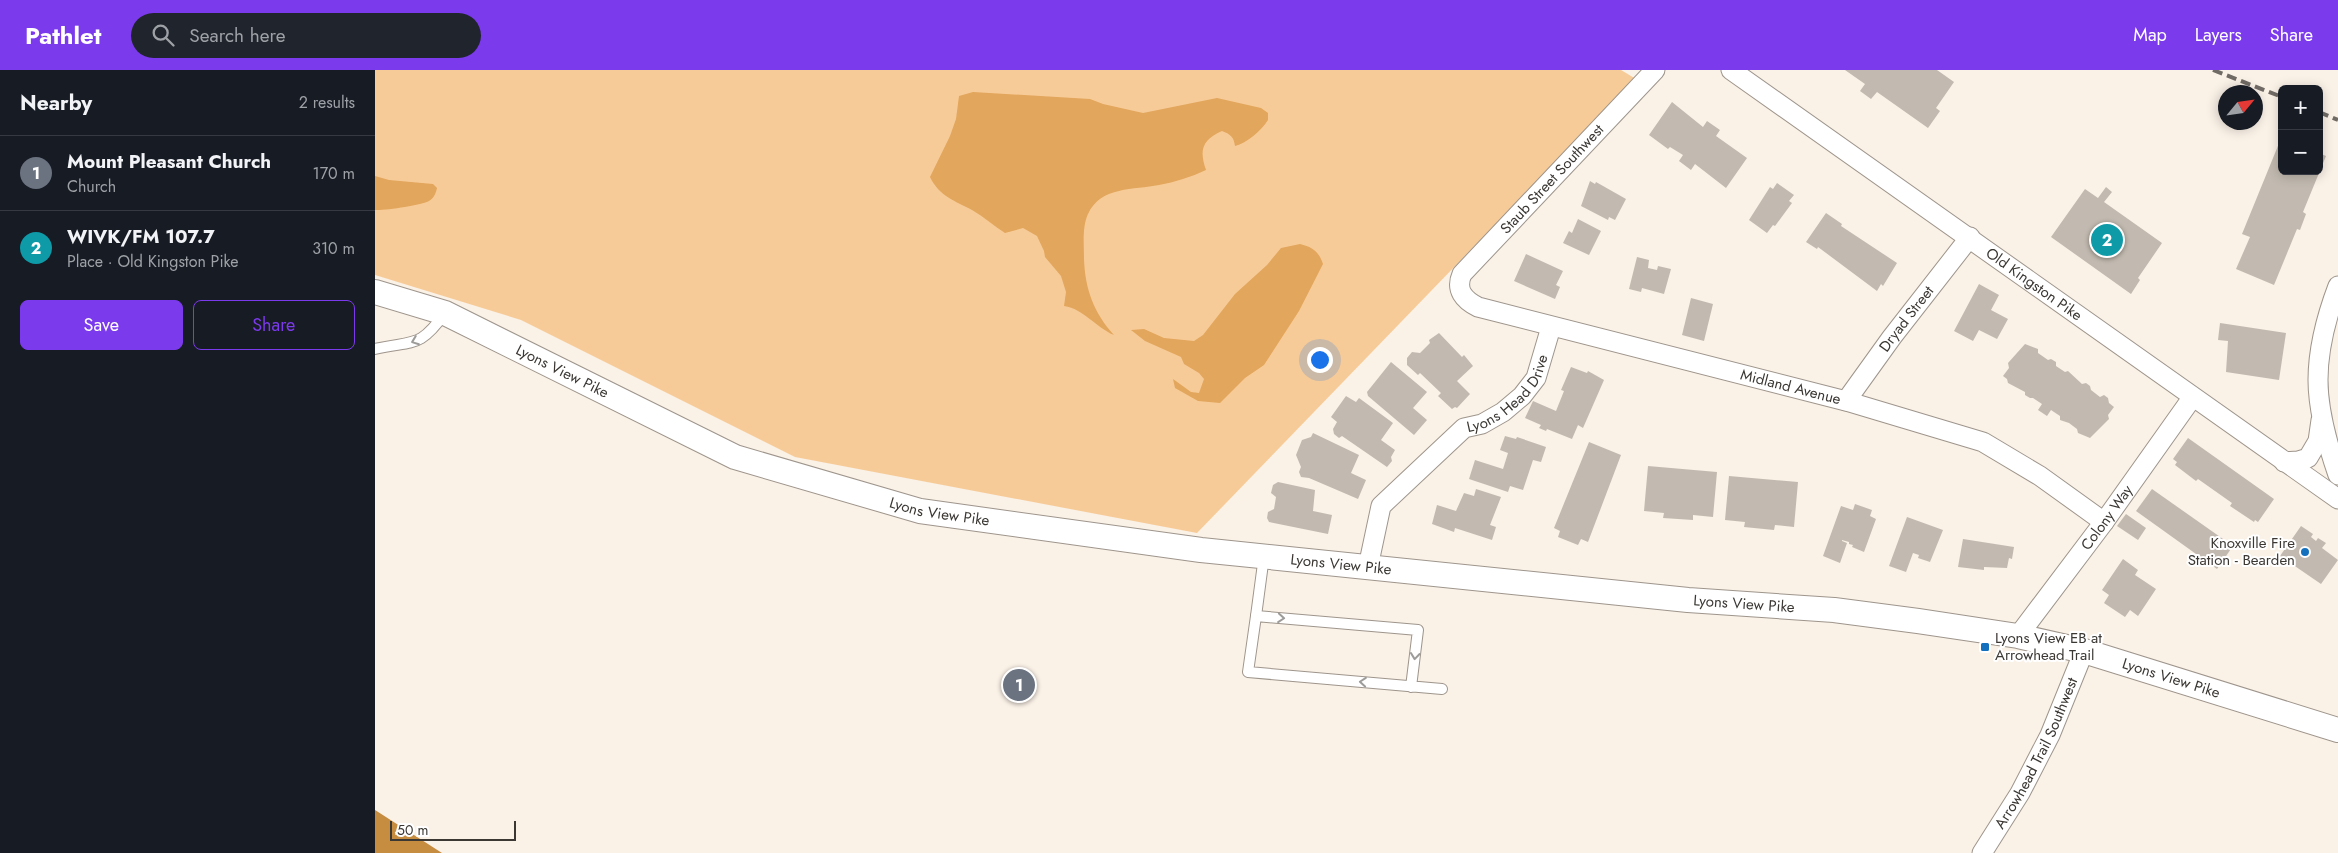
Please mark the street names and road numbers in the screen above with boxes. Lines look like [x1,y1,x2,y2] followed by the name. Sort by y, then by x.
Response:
[1495,119,1609,239] street label: Staub Street Southwest
[1981,242,2087,326] street label: Old Kingston Pike
[1874,281,1939,356] street label: Dryad Street
[512,339,613,404] street label: Lyons View Pike
[1465,352,1553,438] street label: Lyons Head Drive
[1738,363,1844,410] street label: Midland Avenue
[2075,480,2138,555] street label: Colony Way
[887,492,991,532] street label: Lyons View Pike
[1289,548,1393,581] street label: Lyons View Pike
[1693,589,1796,618] street label: Lyons View Pike
[2120,653,2223,704] street label: Lyons View Pike
[1989,674,2083,833] street label: Arrowhead Trail Southwest

